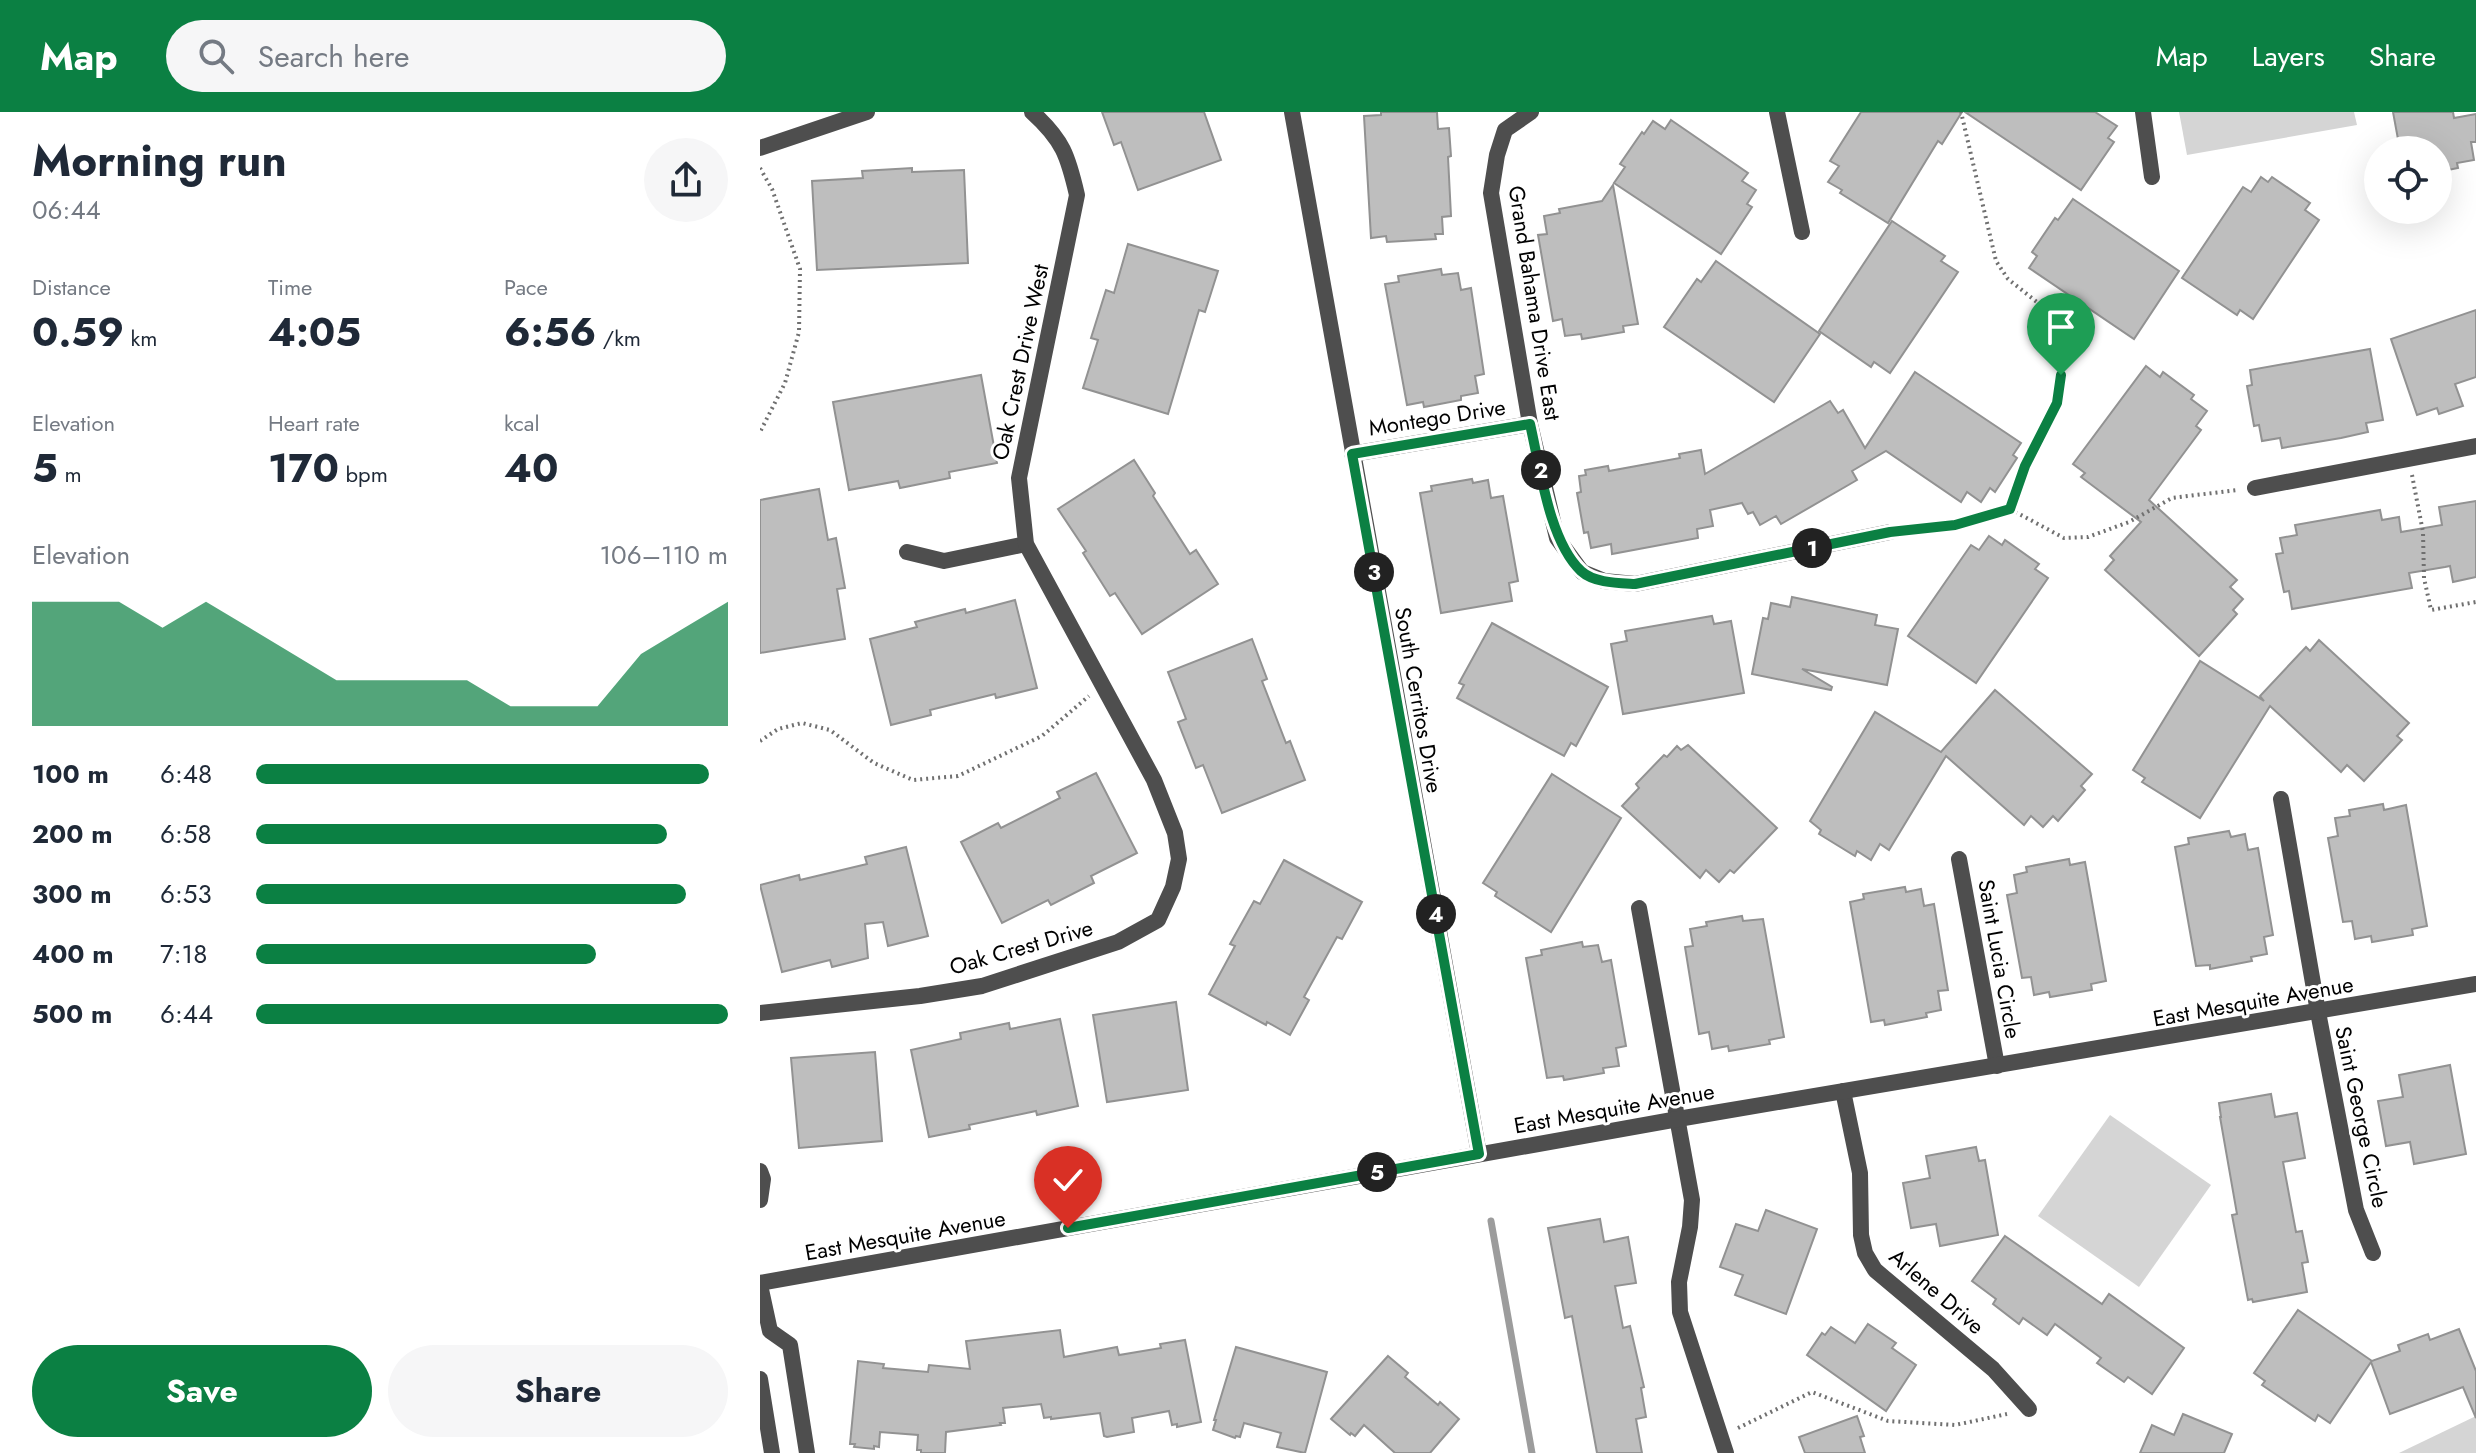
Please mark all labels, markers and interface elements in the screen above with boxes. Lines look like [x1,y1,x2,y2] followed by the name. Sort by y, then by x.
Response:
[166,20,726,92] search box
[40,29,118,84] text: Map
[194,34,238,78] icon: search
[258,35,410,78] text: Search here
[2156,36,2208,77] text: Map
[2252,36,2325,77] text: Layers
[2369,36,2436,77] text: Share
[32,129,287,193] text: Morning run
[2364,136,2452,224] map controls
[2364,136,2452,224] button: locate
[644,138,728,222] button: share
[1501,183,1569,424] street label: Grand Bahama Drive East
[32,191,101,229] text: 06:44
[984,260,1057,463] street label: Oak Crest Drive West
[32,271,111,303] text: Distance
[268,271,312,303] text: Time
[504,271,548,303] text: Pace
[2027,293,2095,375] pin
[32,303,124,361] text: 0.59
[268,303,361,361] text: 4:05
[504,303,596,361] text: 6:56
[2039,305,2083,349] icon: arrive
[124,322,157,354] text: km
[596,322,641,354] text: /km
[1366,390,1508,444] street label: Montego Drive
[32,407,115,439] text: Elevation
[268,407,360,439] text: Heart rate
[504,407,540,439] text: kcal
[32,439,58,497] text: 5
[268,439,339,497] text: 170
[504,439,558,497] text: 40
[1521,450,1561,490] pin: 2
[1534,454,1548,486] text: 2
[58,458,82,490] text: m
[339,458,388,490] text: bpm
[1792,528,1832,568] pin: 1
[1806,532,1818,564] text: 1
[32,536,130,574] text: Elevation
[599,536,728,574] text: 106–110 m
[1354,552,1394,592] pin: 3
[1367,556,1381,588] text: 3
[1387,605,1451,795] street label: South Cerritos Drive
[32,755,109,793] text: 100 m
[160,755,212,793] text: 6:48
[32,815,113,853] text: 200 m
[160,815,212,853] text: 6:58
[32,875,112,913] text: 300 m
[160,875,212,913] text: 6:53
[1970,877,2030,1041] street label: Saint Lucia Circle
[1416,894,1456,934] pin: 4
[1428,898,1444,930] text: 4
[946,911,1096,983] street label: Oak Crest Drive
[32,935,114,973] text: 400 m
[160,935,207,973] text: 7:18
[2150,968,2356,1034] street label: East Mesquite Avenue
[32,995,112,1033] text: 500 m
[160,995,213,1033] text: 6:44
[2327,1023,2397,1211] street label: Saint George Circle
[1511,1075,1717,1141] street label: East Mesquite Avenue
[1034,1146,1102,1228] pin
[1357,1152,1397,1192] pin: 5
[1370,1156,1384,1188] text: 5
[1046,1158,1090,1202] icon: check
[802,1202,1008,1268] street label: East Mesquite Avenue
[1882,1241,1992,1341] street label: Arlene Drive
[32,1345,372,1437] button: Save
[388,1345,728,1437] button: Share

